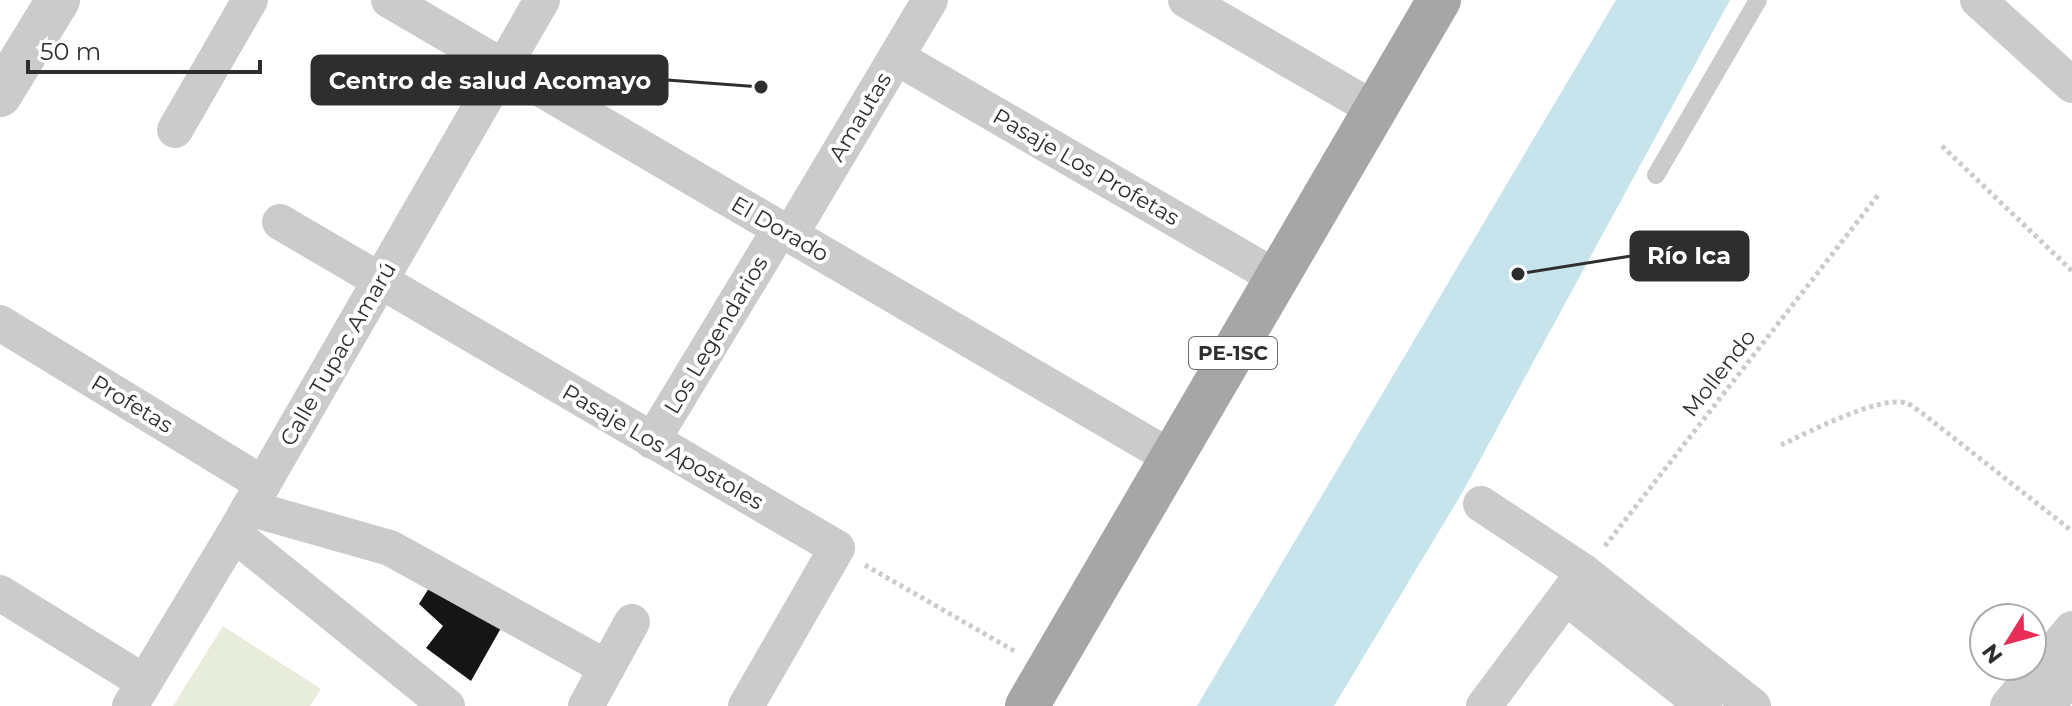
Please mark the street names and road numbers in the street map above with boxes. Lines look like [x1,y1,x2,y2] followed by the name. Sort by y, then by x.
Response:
[823,67,897,166] street label: Amautas
[988,103,1184,232] street label: Pasaje Los Profetas
[726,190,834,268] street label: El Dorado
[658,251,774,419] street label: Los Legendarios
[274,257,402,451] street label: Calle Tupac Amarú
[1676,324,1762,422] street label: Mollendo
[1189,337,1277,369] road number: PE-1SC
[86,369,178,439] street label: Profetas
[558,378,769,516] street label: Pasaje Los Apostoles

